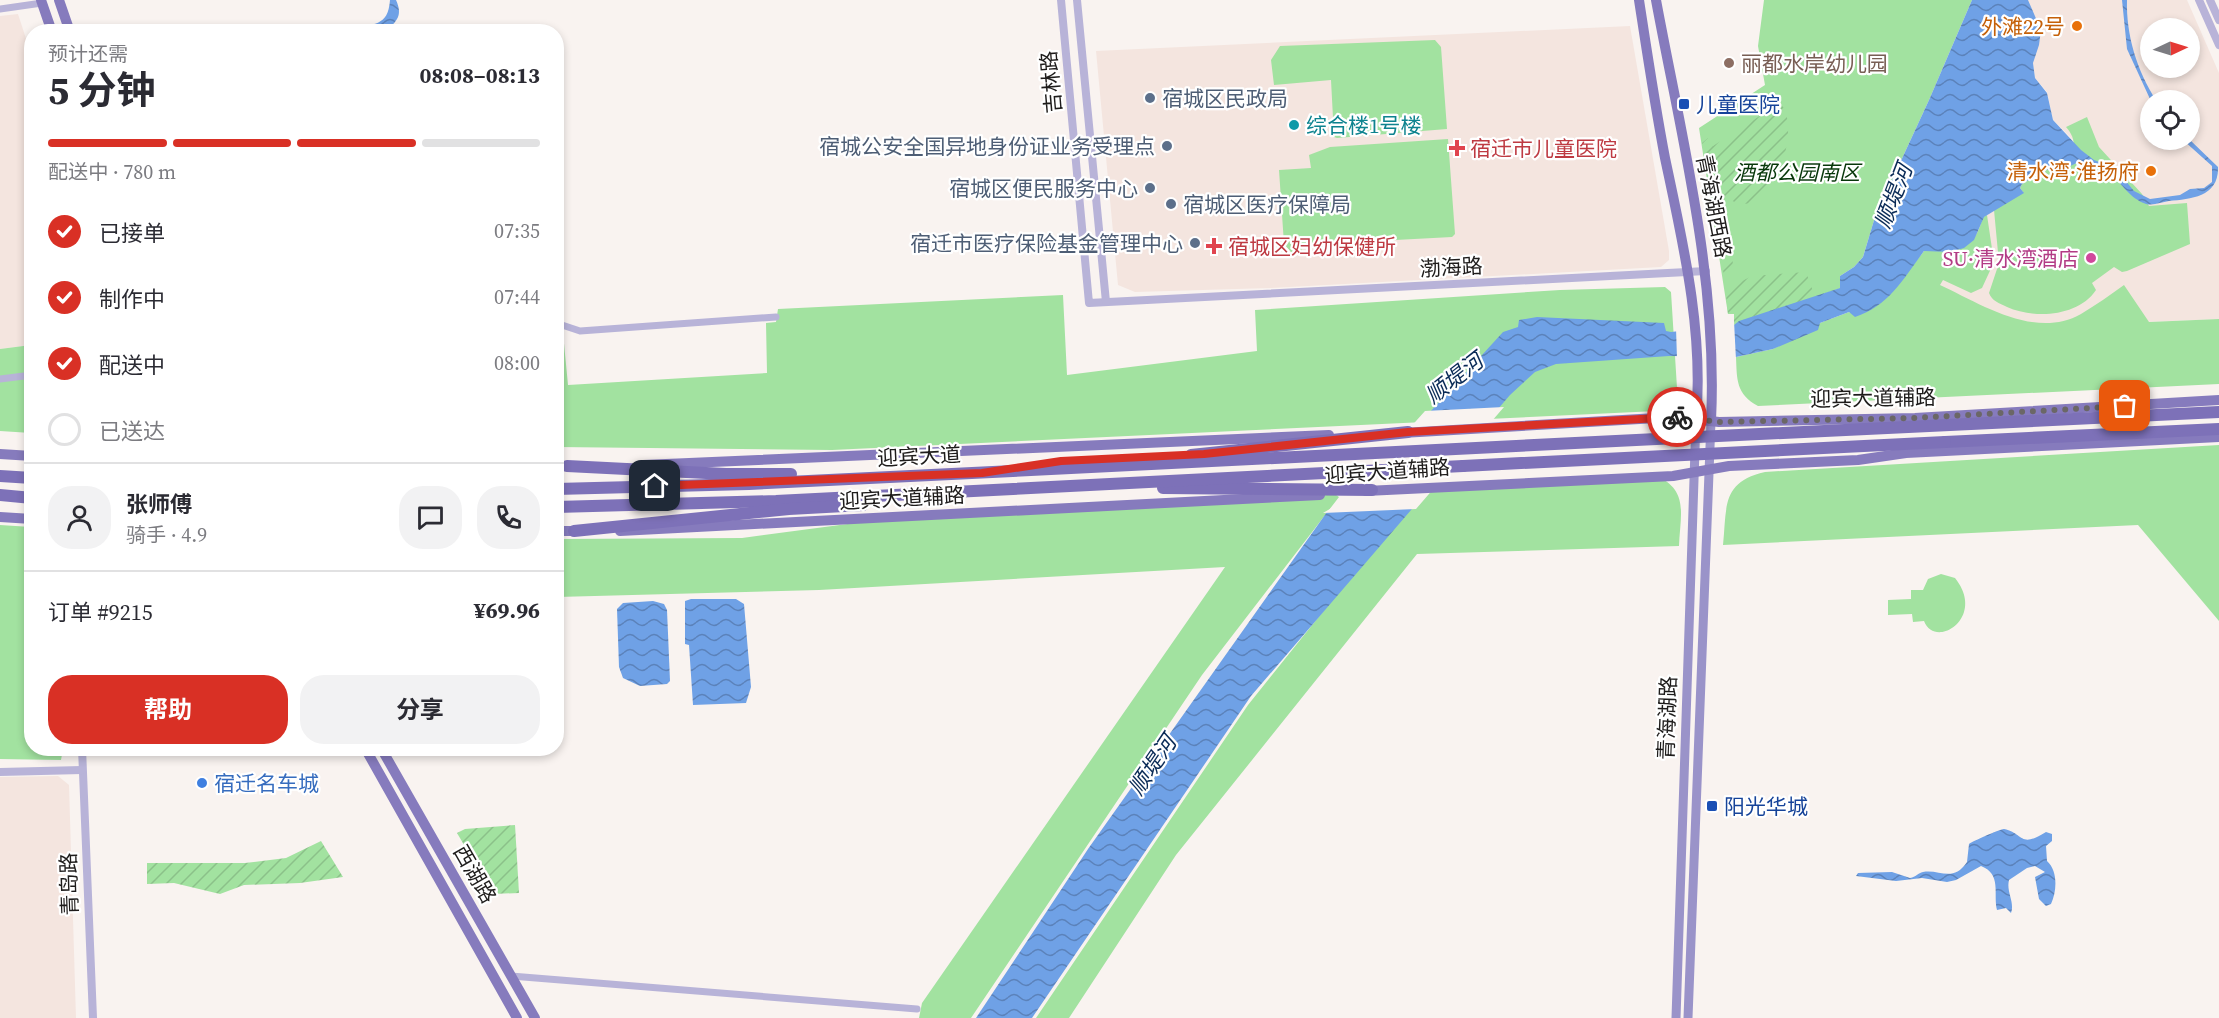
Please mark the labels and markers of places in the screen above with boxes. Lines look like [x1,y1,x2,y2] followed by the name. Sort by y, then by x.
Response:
[1981,12,2065,41] place label: 外滩22号
[2070,19,2084,33] marker: 外滩22号
[1741,49,1888,78] place label: 丽都水岸幼儿园
[1722,56,1736,70] marker: 丽都水岸幼儿园
[1162,84,1288,113] place label: 宿城区民政局
[1696,90,1780,119] place label: 儿童医院
[1143,91,1157,105] marker: 宿城区民政局
[1677,97,1691,111] marker: 儿童医院
[1306,111,1422,140] place label: 综合楼1号楼
[1287,118,1301,132] marker: 综合楼1号楼
[819,132,1155,161] place label: 宿城公安全国异地身份证业务受理点
[1470,134,1617,163] place label: 宿迁市儿童医院
[1160,139,1174,153] marker: 宿城公安全国异地身份证业务受理点
[1448,139,1466,157] marker: 宿迁市儿童医院
[2007,157,2139,186] place label: 清水湾·淮扬府
[2144,164,2158,178] marker: 清水湾·淮扬府
[949,174,1138,203] place label: 宿城区便民服务中心
[1143,181,1157,195] marker: 宿城区便民服务中心
[1183,190,1351,219] place label: 宿城区医疗保障局
[1164,197,1178,211] marker: 宿城区医疗保障局
[910,229,1183,258] place label: 宿迁市医疗保险基金管理中心
[1228,232,1396,261] place label: 宿城区妇幼保健所
[1188,236,1202,250] marker: 宿迁市医疗保险基金管理中心
[1205,237,1223,255] marker: 宿城区妇幼保健所
[1943,244,2079,273] place label: SU·清水湾酒店
[2084,251,2098,265] marker: SU·清水湾酒店
[2099,380,2150,431] pin
[629,460,680,511] pin
[214,769,319,798] place label: 宿迁名车城
[195,776,209,790] marker: 宿迁名车城
[1724,792,1808,821] place label: 阳光华城
[1705,799,1719,813] marker: 阳光华城

